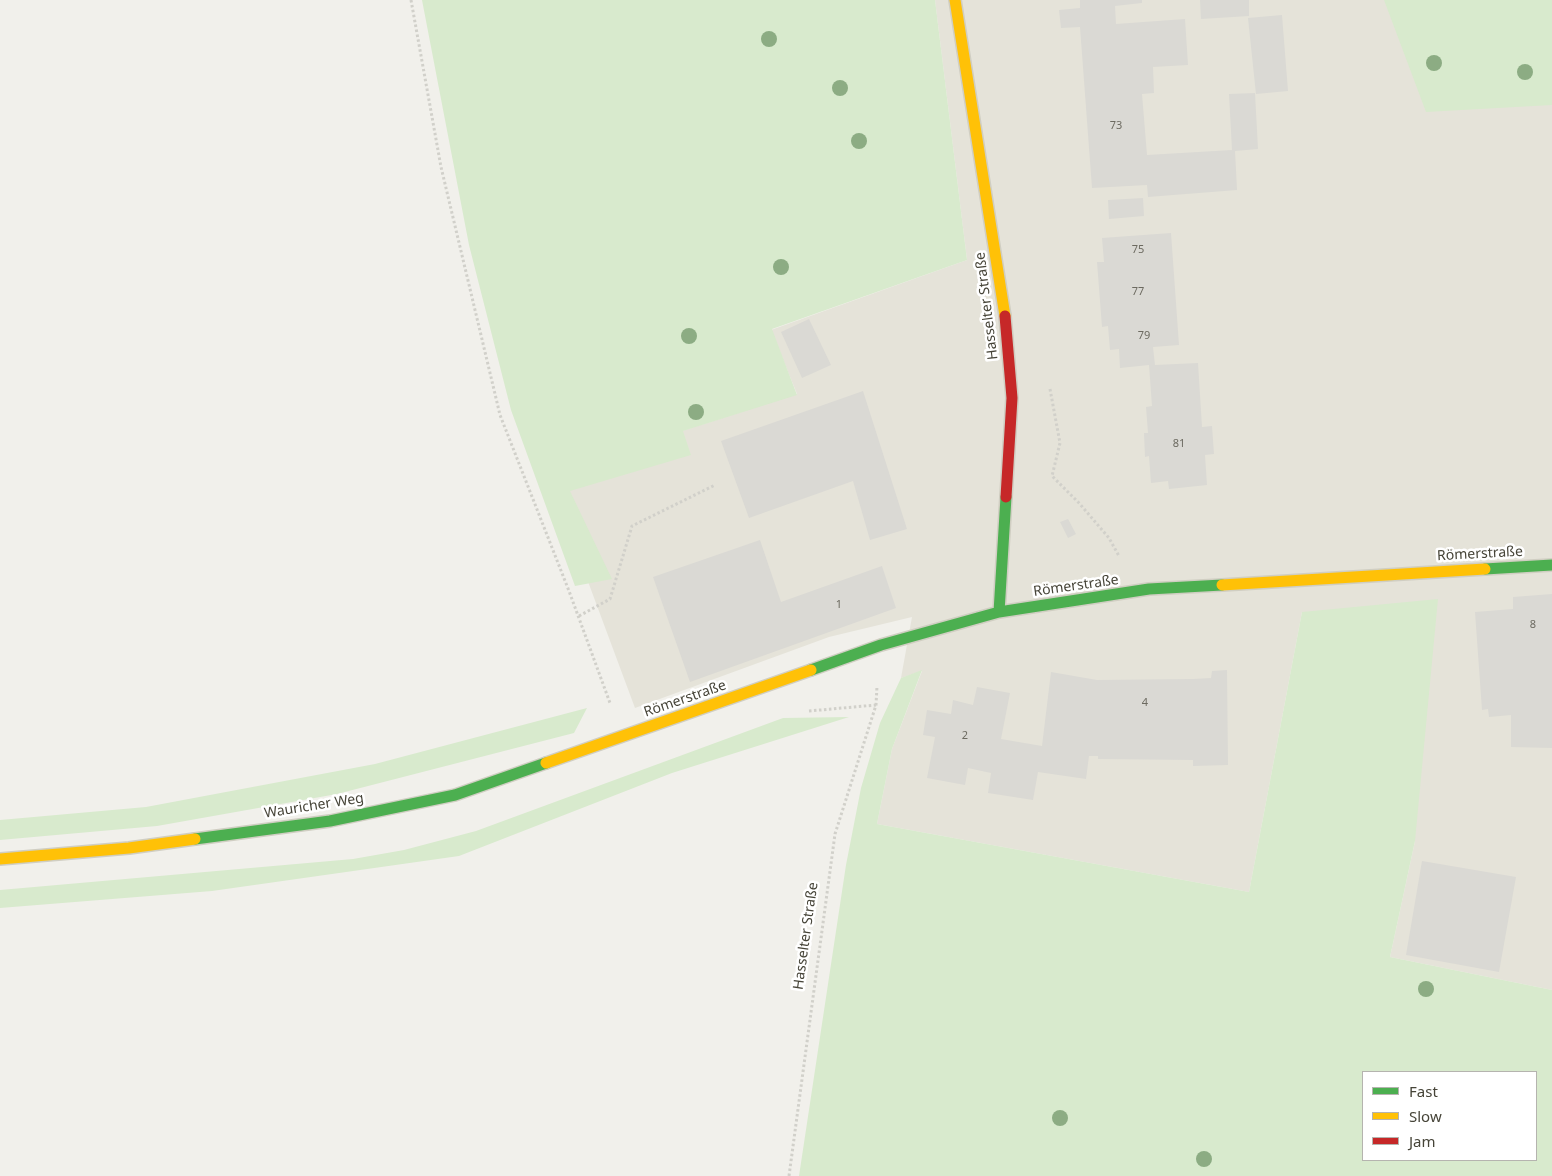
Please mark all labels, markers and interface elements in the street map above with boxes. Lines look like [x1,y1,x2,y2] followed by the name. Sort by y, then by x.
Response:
[1110,119,1122,133] house number: 73
[1132,243,1144,257] house number: 75
[972,251,1002,361] street label: Hasselter Straße
[1132,285,1144,299] house number: 77
[1138,329,1150,343] house number: 79
[1173,437,1185,451] house number: 81
[1437,543,1523,565] street label: Römerstraße
[1032,572,1120,600] street label: Römerstraße
[836,598,842,612] house number: 1
[1530,618,1536,632] house number: 8
[642,677,728,721] street label: Römerstraße
[1142,696,1148,710] house number: 4
[962,729,968,743] house number: 2
[263,790,365,822] street label: Wauricher Weg
[790,881,822,991] street label: Hasselter Straße
[1362,1071,1537,1161] legend
[1409,1081,1438,1101] text: Fast
[1409,1106,1442,1126] text: Slow
[1409,1131,1436,1151] text: Jam

